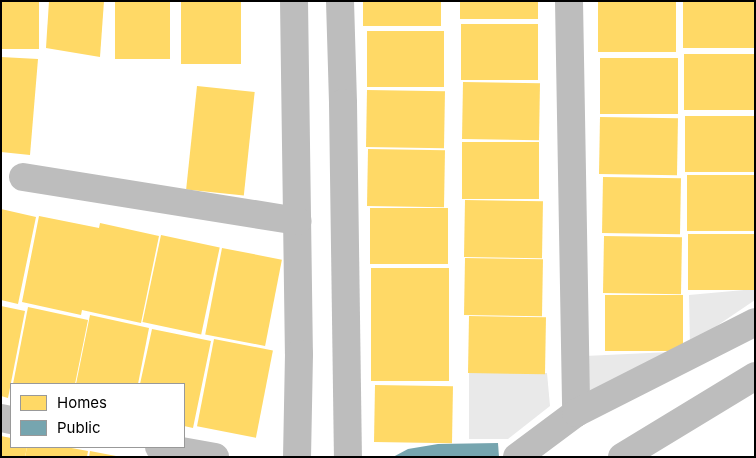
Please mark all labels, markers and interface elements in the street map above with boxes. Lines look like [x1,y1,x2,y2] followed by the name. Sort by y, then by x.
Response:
[10,383,185,448] legend
[57,393,107,412] text: Homes
[57,418,100,437] text: Public

